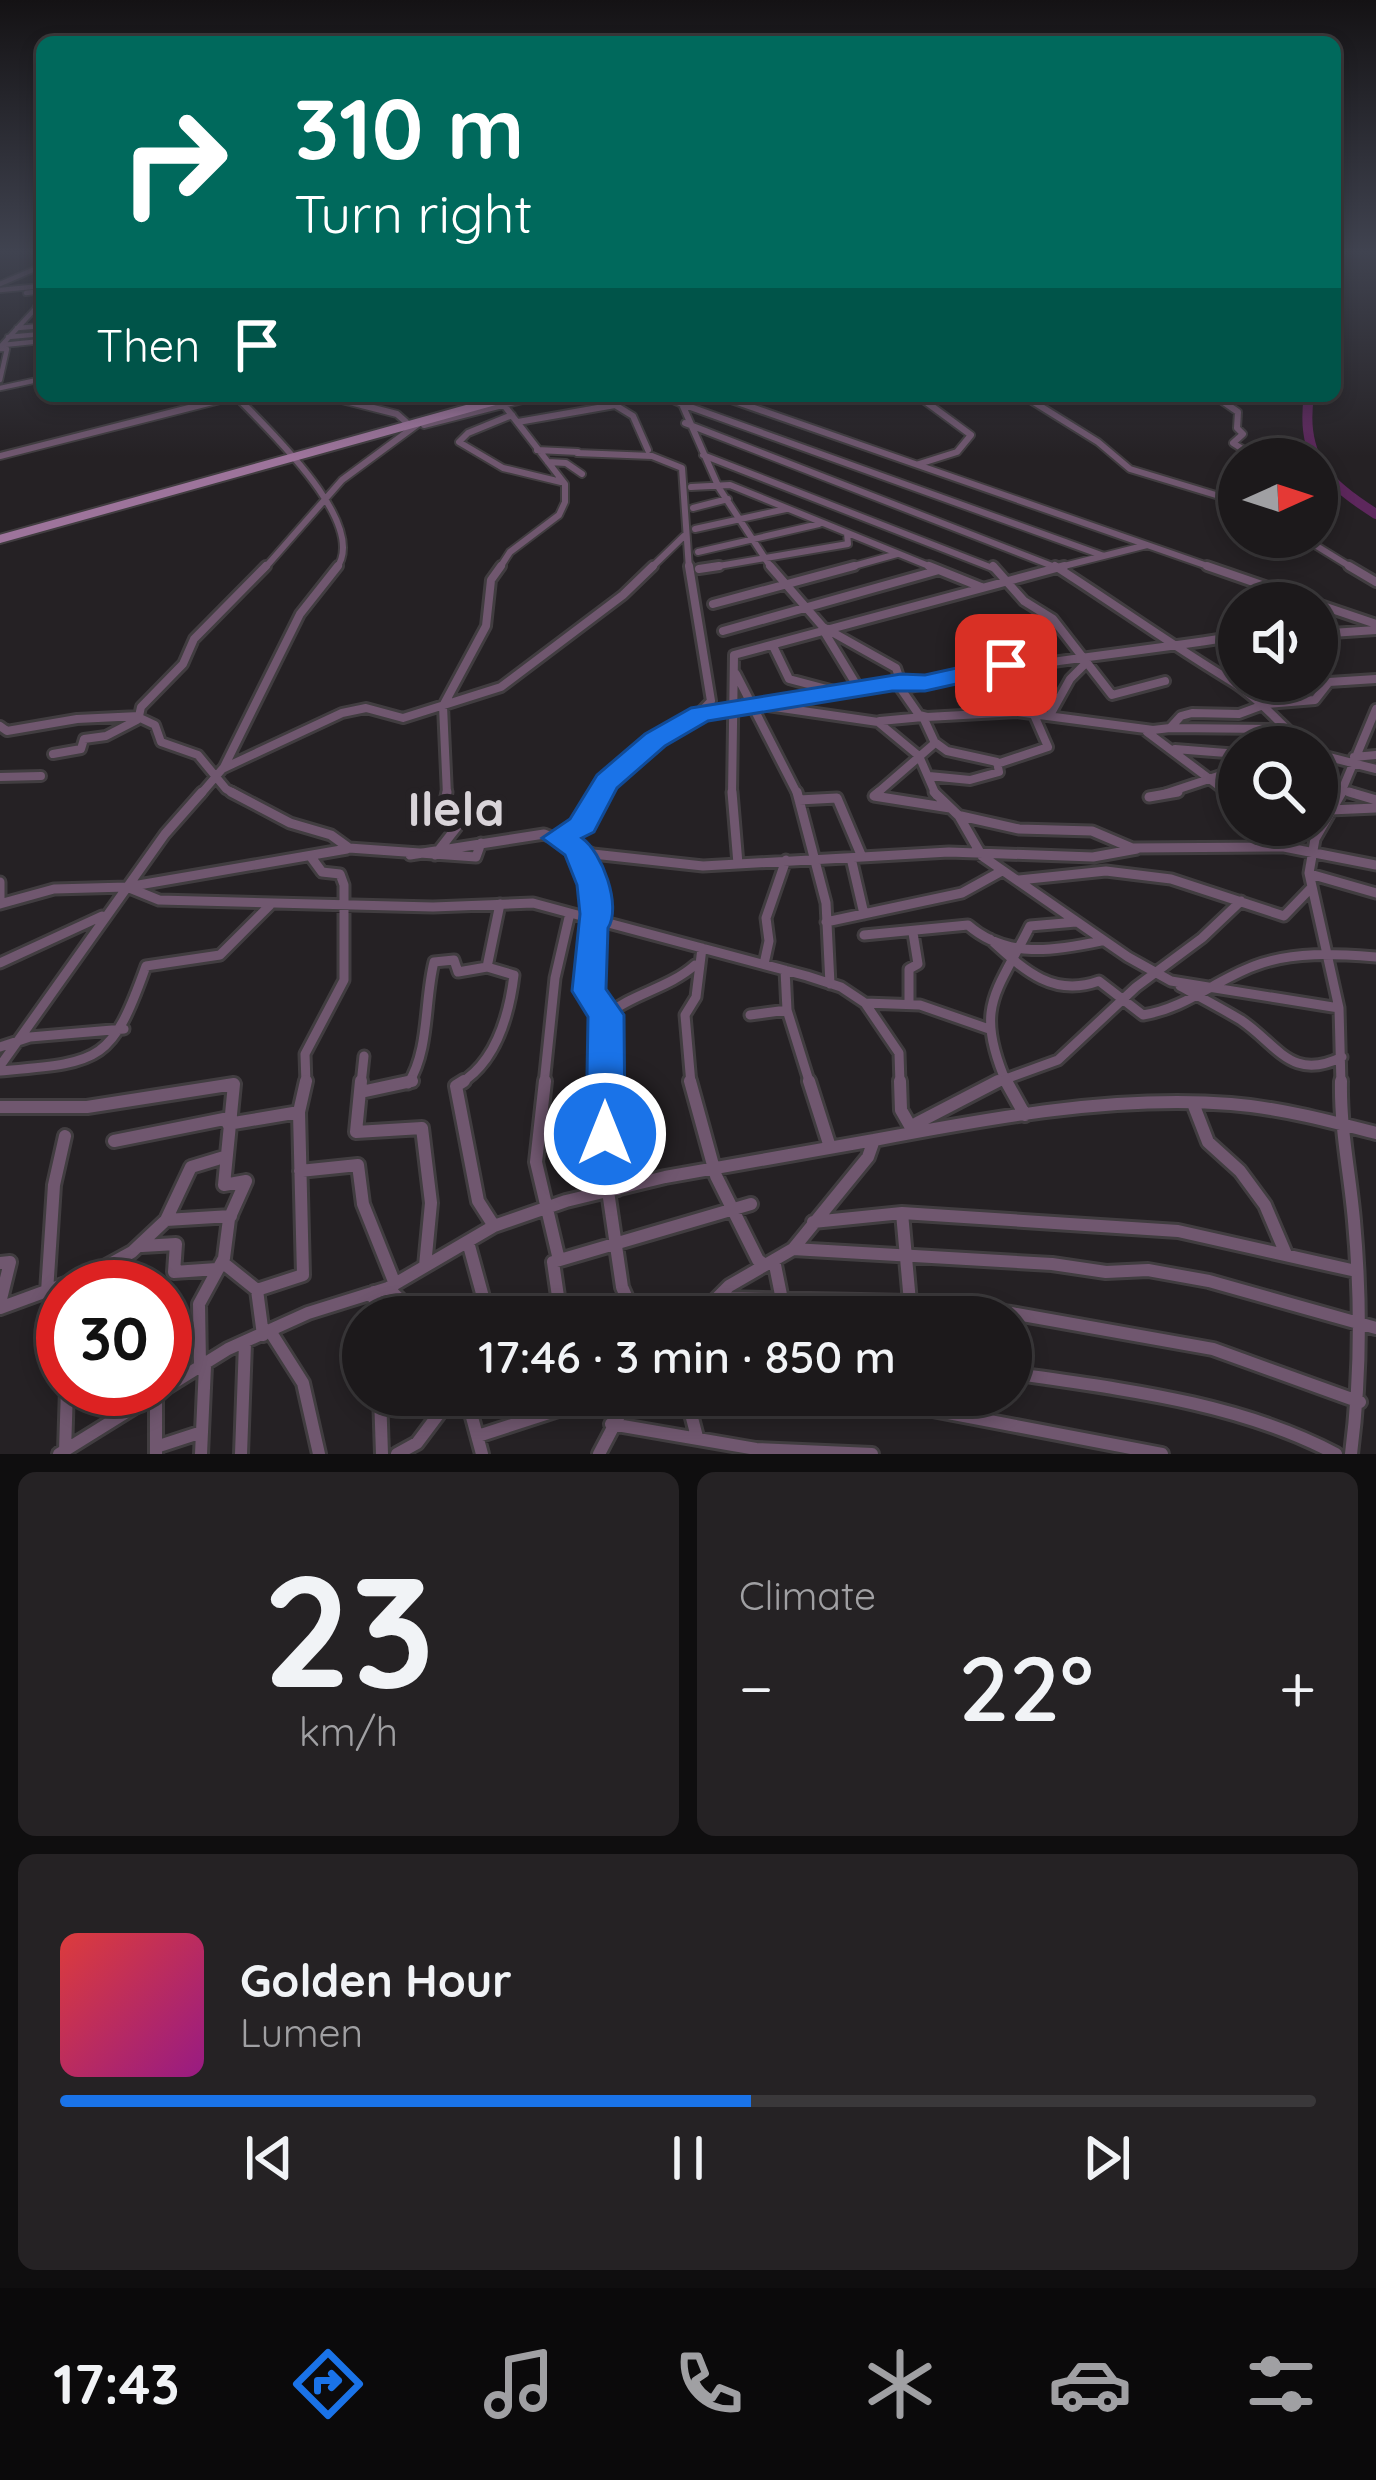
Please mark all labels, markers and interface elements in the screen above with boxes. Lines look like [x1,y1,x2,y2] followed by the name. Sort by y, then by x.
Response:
[294,75,524,180] text: 310 m
[96,84,252,240] icon: right
[294,179,533,247] text: Turn right
[224,312,290,378] icon: arrive
[96,317,200,373] text: Then
[1218,438,1338,558] north arrow
[1218,438,1338,846] map controls
[1218,582,1338,702] button: sound
[955,614,1057,716] pin
[973,632,1039,698] icon: arrive
[1218,726,1338,846] button: search
[407,778,505,838] district label: Ilela
[542,1071,668,1197] position arrow
[36,1260,192,1416] speed limit sign: 30
[478,1328,896,1384] text: 17:46 · 3 min · 850 m
[262,1531,435,1726] text: 23
[739,1571,876,1620] text: Climate
[959,1631,1094,1744] text: 22°
[739,1646,773,1729] text: −
[1279,1646,1316,1729] text: +
[299,1707,398,1756] text: km/h
[240,1952,512,2008] text: Golden Hour
[240,2008,363,2057] text: Lumen
[236,2125,302,2191] icon: previous
[655,2125,721,2191] icon: pause
[1074,2125,1140,2191] icon: next
[286,2342,370,2426] icon: directions
[477,2342,561,2426] icon: music
[667,2342,751,2426] icon: phone
[858,2342,942,2426] icon: climate
[1048,2342,1132,2426] icon: car
[1239,2342,1323,2426] icon: filters
[53,2350,179,2418] text: 17:43

